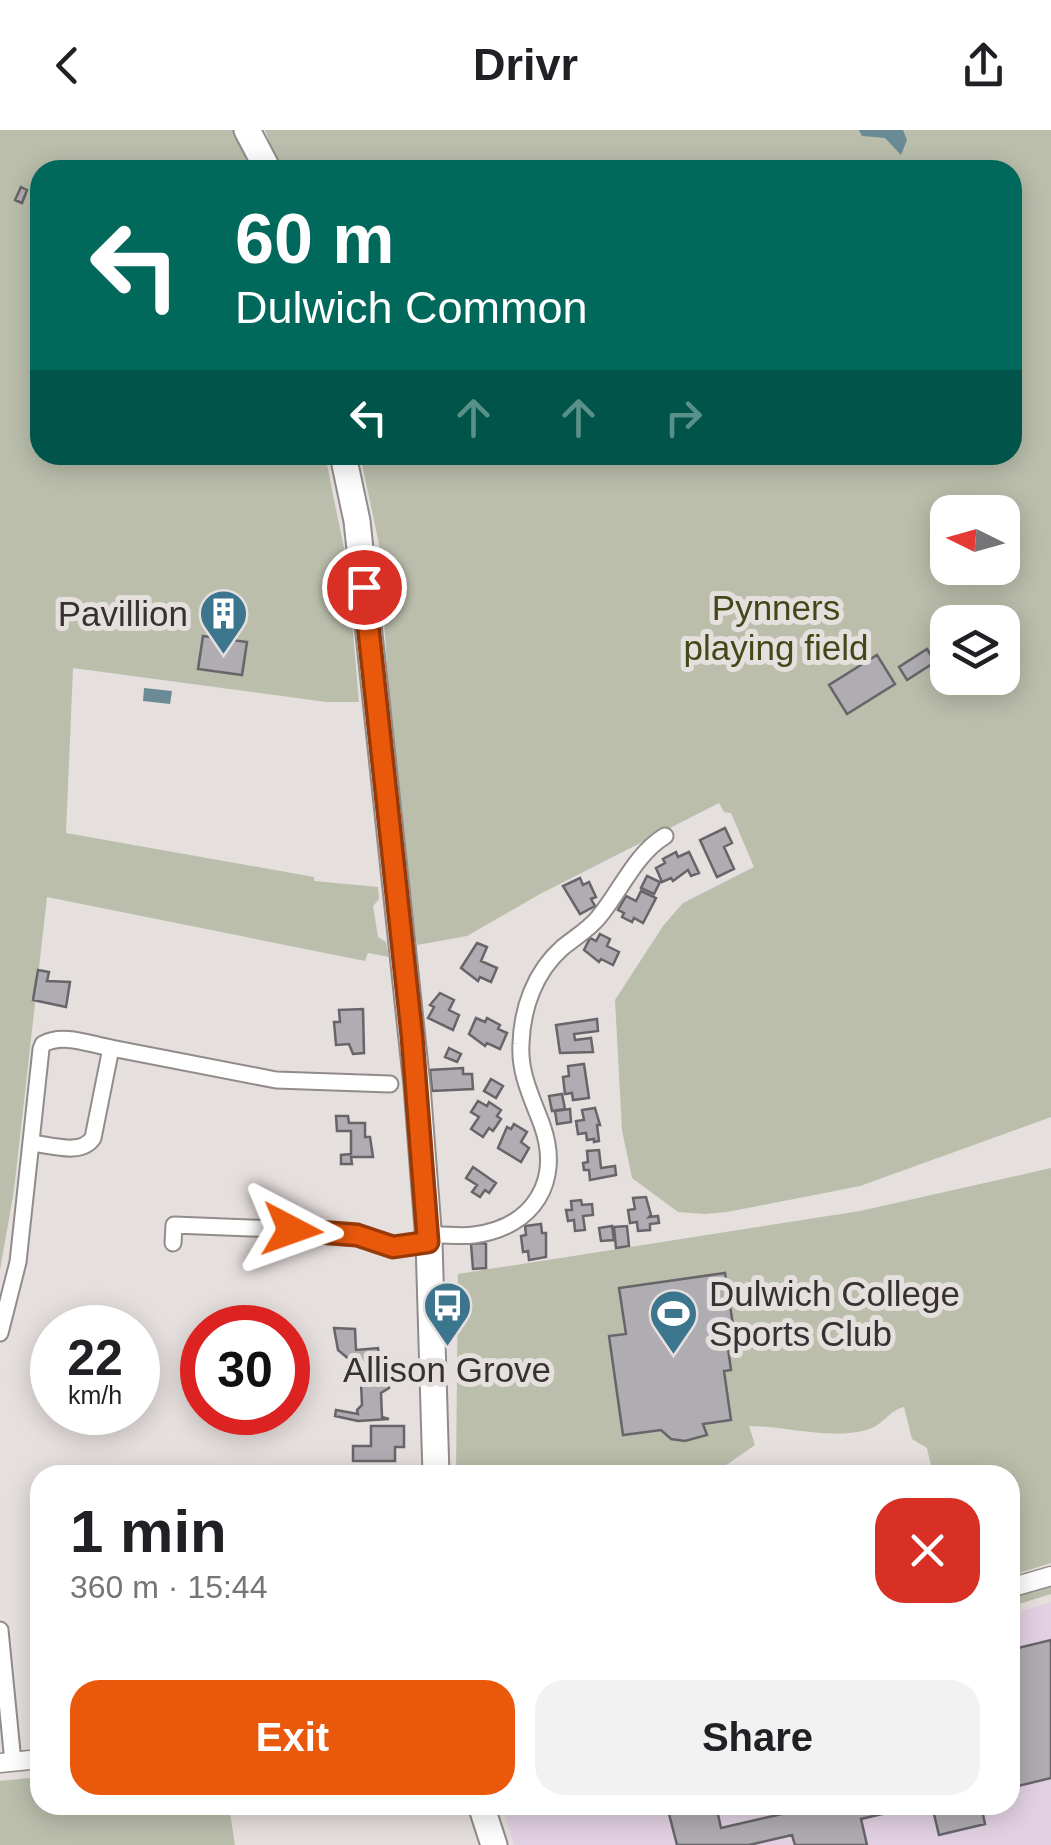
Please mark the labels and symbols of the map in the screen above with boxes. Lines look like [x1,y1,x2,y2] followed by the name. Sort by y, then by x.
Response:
[930,495,1020,585] north arrow
[322,545,407,630] pin
[197,588,249,656] building icon: Pavillion
[684,588,868,667] park label: Pynners playing field
[58,594,188,633] place label: Pavillion
[240,1178,344,1282] position arrow
[709,1274,960,1353] place label: Dulwich College Sports Club
[421,1280,473,1348] bus stop icon: Allison Grove
[648,1288,700,1356] sports icon: Dulwich College Sports Club
[180,1305,310,1435] speed limit sign: 30
[343,1350,551,1389] place label: Allison Grove

